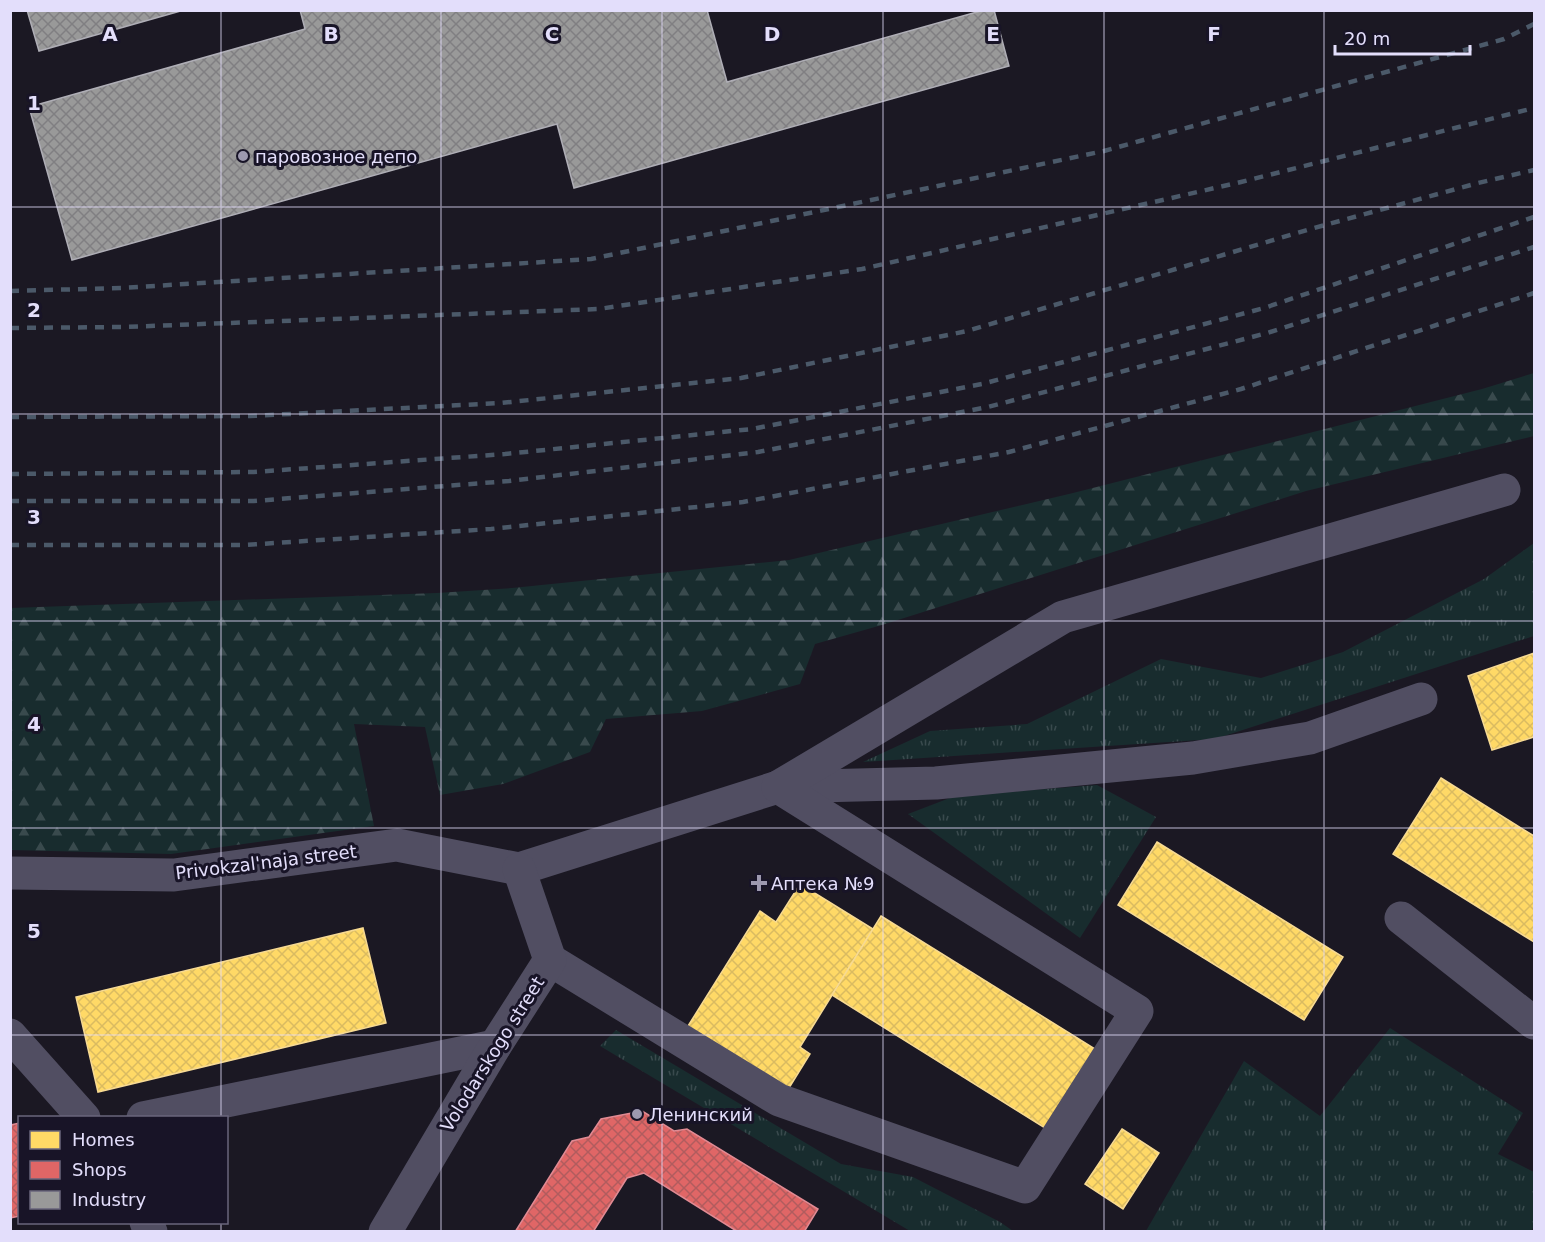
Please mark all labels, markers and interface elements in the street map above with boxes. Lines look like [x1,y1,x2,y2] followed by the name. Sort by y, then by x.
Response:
[1335,18,1470,56] scale bar
[102,22,118,46] text: A
[323,22,339,46] text: B
[545,22,559,46] text: C
[764,22,780,46] text: D
[986,22,1000,46] text: E
[1207,22,1221,46] text: F
[1344,28,1390,49] text: 20 m
[27,91,41,115] text: 1
[255,146,417,167] place label: паровозное депо
[236,149,250,163] marker: паровозное депо
[27,298,41,322] text: 2
[27,505,41,529] text: 3
[27,712,41,736] text: 4
[174,840,358,884] street label: Privokzal'naja street
[771,873,874,894] place label: Аптека №9
[752,876,766,890] marker: Аптека №9
[27,919,41,943] text: 5
[436,973,548,1135] street label: Volodarskogo street
[649,1104,753,1125] place label: Ленинский
[630,1107,644,1121] marker: Ленинский
[18,1116,228,1224] legend
[72,1129,135,1150] text: Homes
[72,1159,127,1180] text: Shops
[72,1189,146,1210] text: Industry

